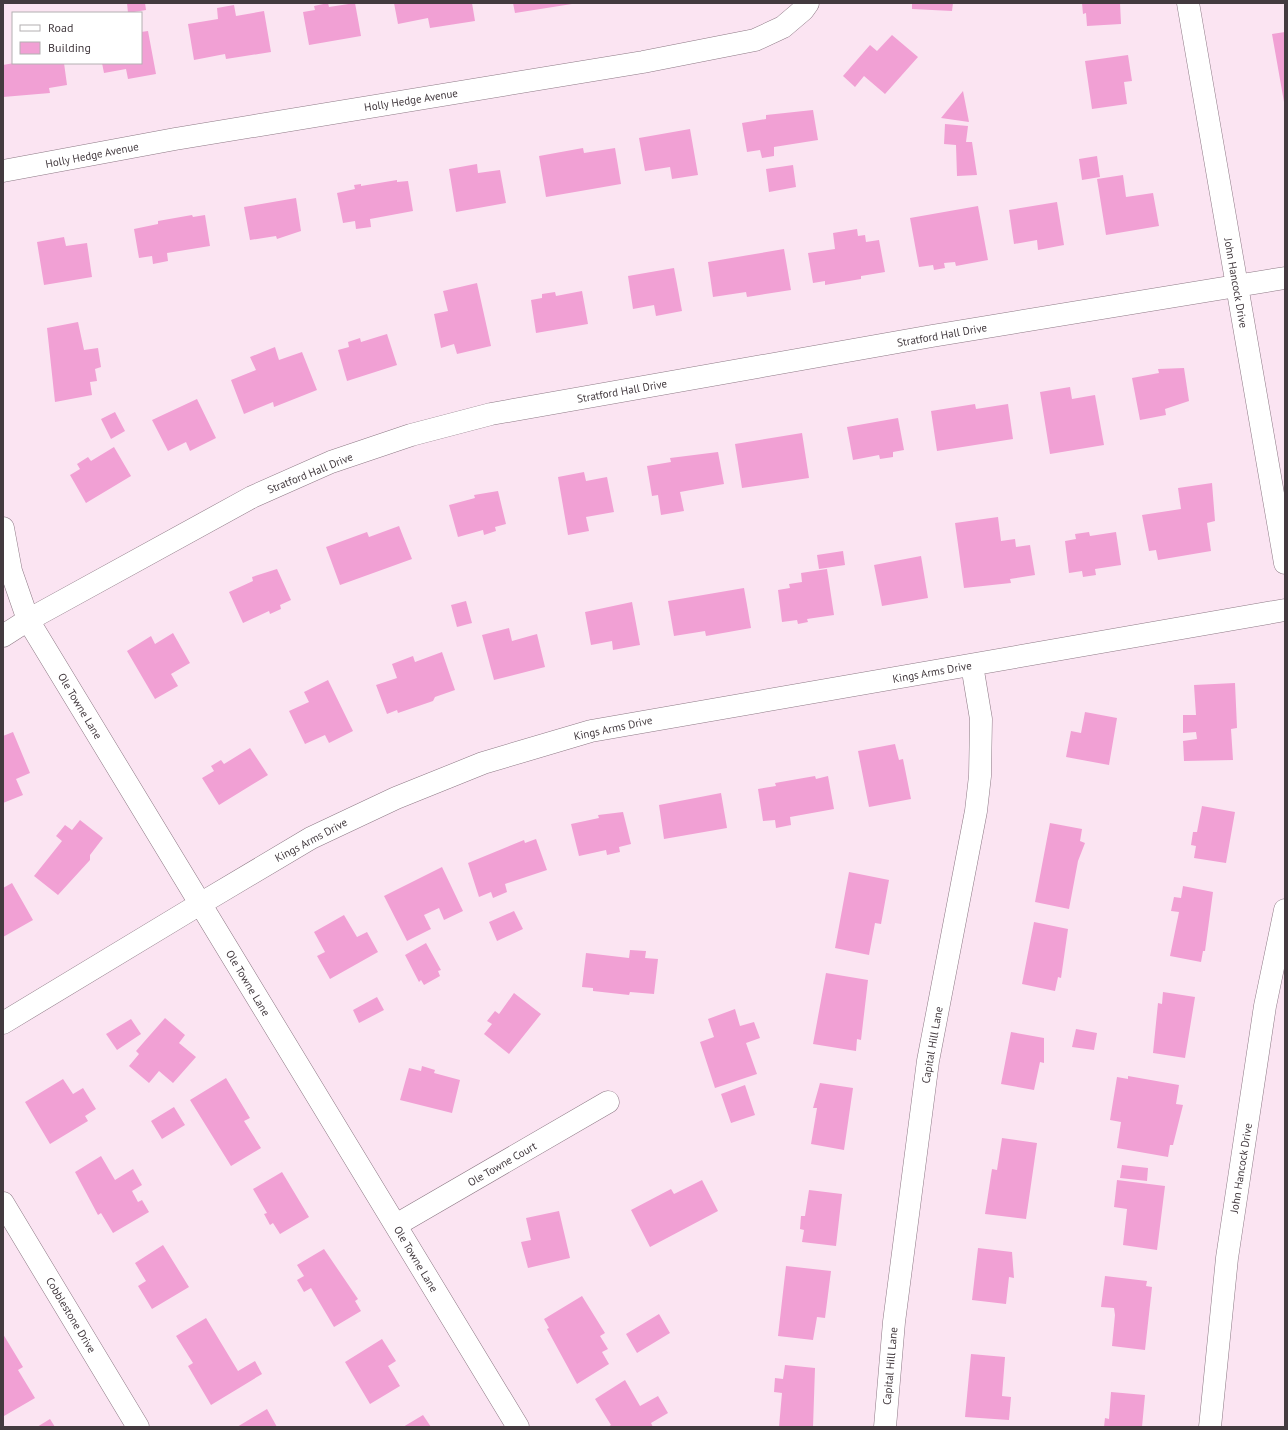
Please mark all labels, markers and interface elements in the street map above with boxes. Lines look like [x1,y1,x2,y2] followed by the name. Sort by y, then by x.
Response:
[12,12,142,64] legend
[48,20,73,35] text: Road
[48,40,91,55] text: Building
[363,86,459,114] street label: Holly Hedge Avenue
[44,139,140,171] street label: Holly Hedge Avenue
[1221,236,1251,329] street label: John Hancock Drive
[896,320,989,350] street label: Stratford Hall Drive
[576,376,669,406] street label: Stratford Hall Drive
[265,449,355,497] street label: Stratford Hall Drive
[891,658,973,686] street label: Kings Arms Drive
[55,670,105,742] street label: Ole Towne Lane
[572,713,654,743] street label: Kings Arms Drive
[272,815,350,865] street label: Kings Arms Drive
[223,947,273,1019] street label: Ole Towne Lane
[918,1005,946,1085] street label: Capital Hill Lane
[1227,1122,1255,1215] street label: John Hancock Drive
[465,1138,539,1189] street label: Ole Towne Court
[391,1223,441,1295] street label: Ole Towne Lane
[43,1275,99,1356] street label: Cobblestone Drive
[880,1326,900,1405] street label: Capital Hill Lane

